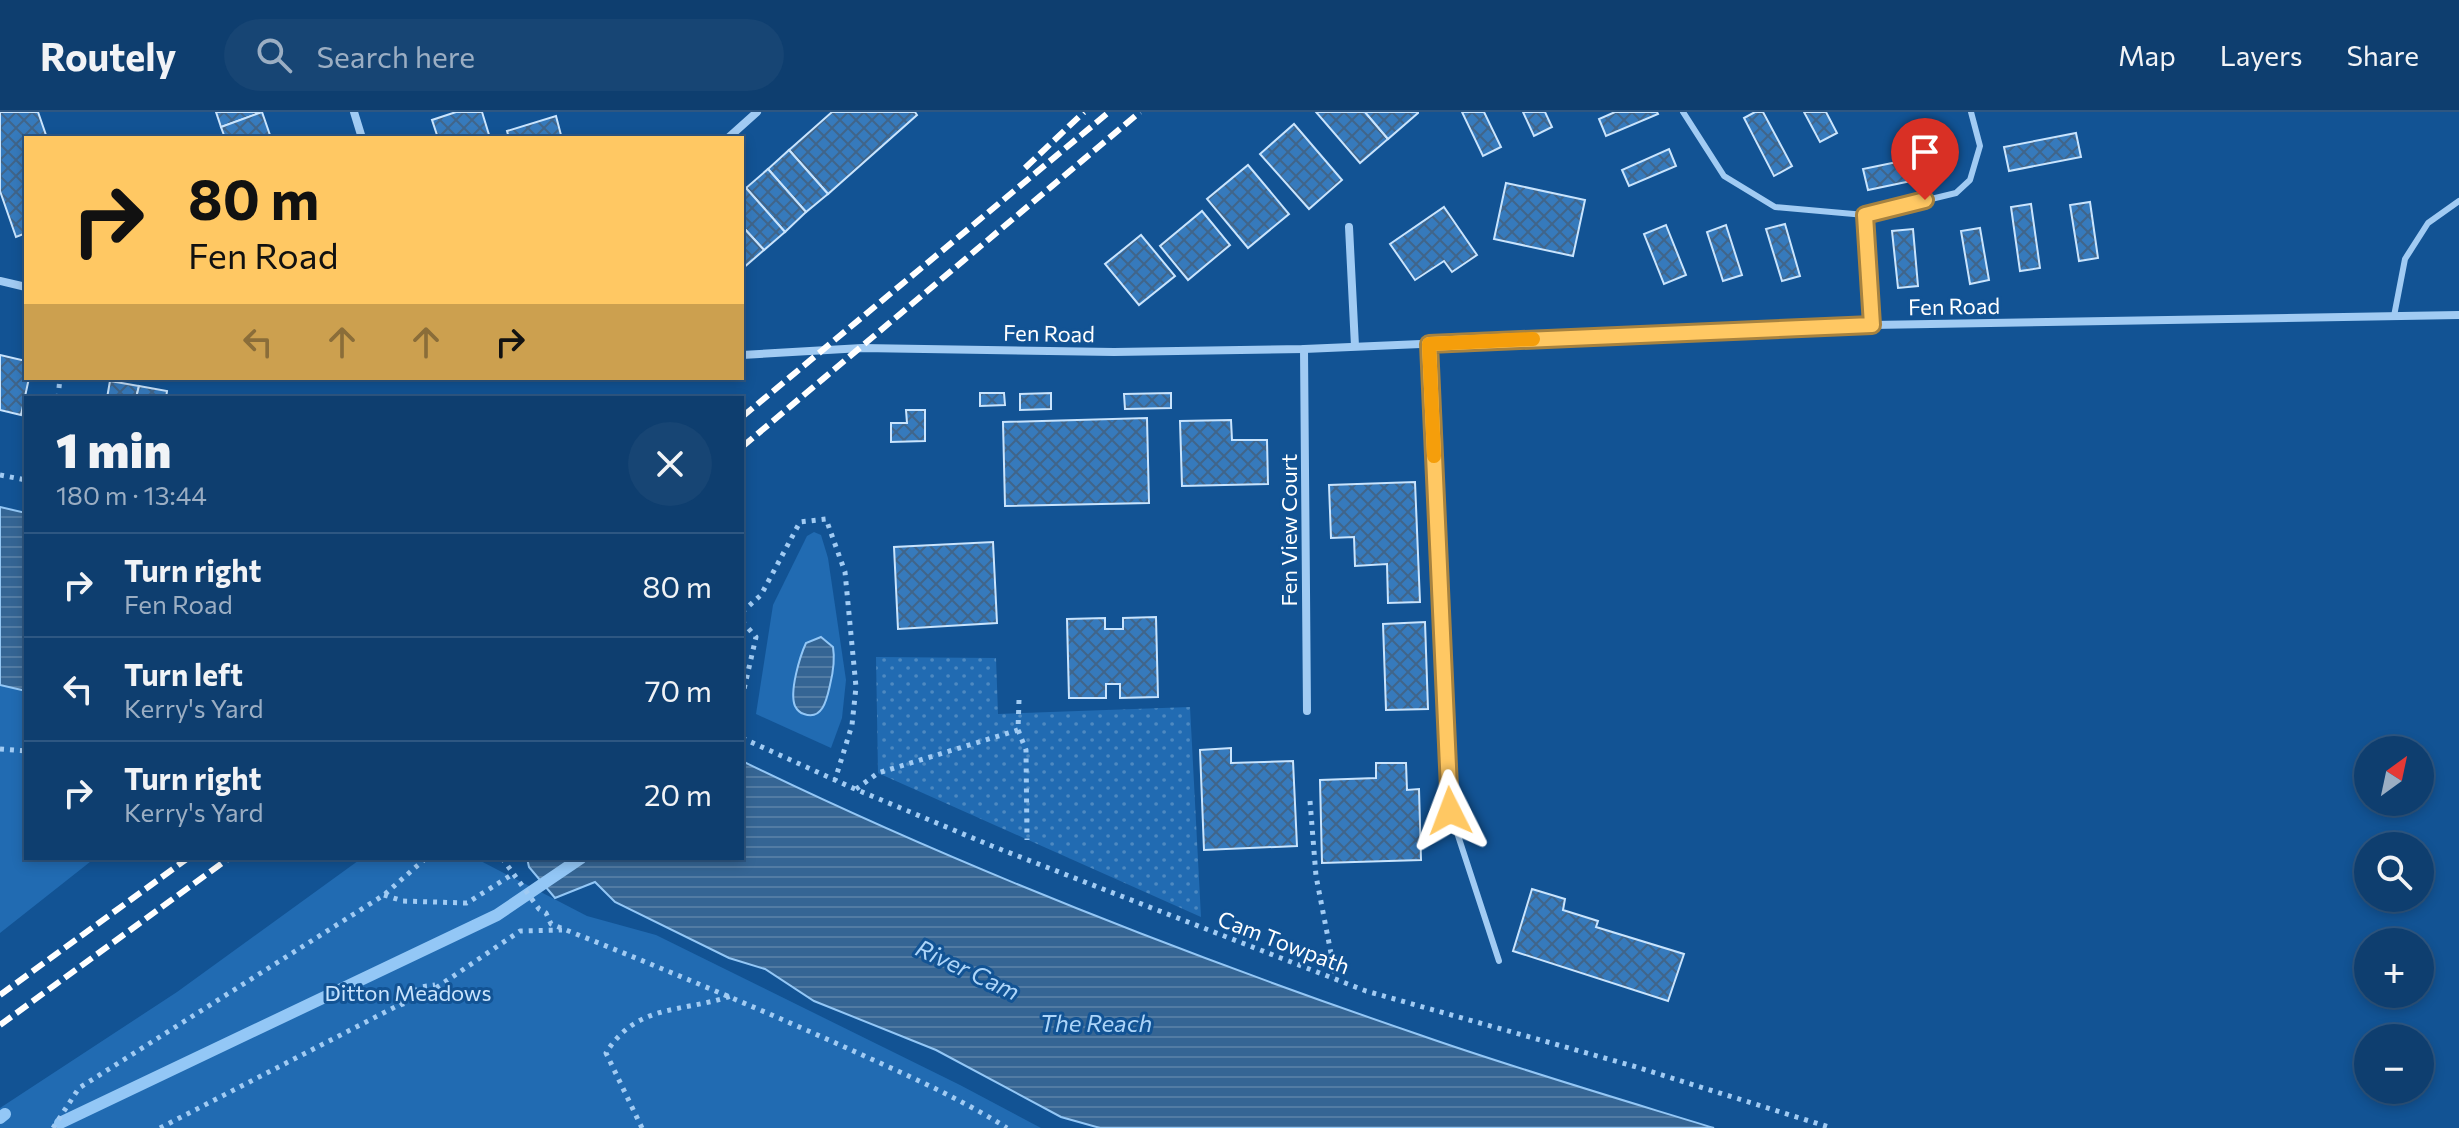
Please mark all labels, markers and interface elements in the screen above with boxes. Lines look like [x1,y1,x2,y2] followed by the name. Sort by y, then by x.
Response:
[224,19,784,91] search box
[40,32,176,79] text: Routely
[252,33,296,77] icon: search
[316,37,475,74] text: Search here
[2118,38,2176,72] text: Map
[2220,38,2302,72] text: Layers
[2346,38,2419,72] text: Share
[1891,118,1959,200] pin
[1903,130,1947,174] icon: arrive
[188,163,319,232] text: 80 m
[56,168,160,272] icon: right
[188,232,338,276] text: Fen Road
[1908,292,2000,320] street label: Fen Road
[1003,319,1095,347] street label: Fen Road
[236,320,280,364] icon: left
[320,320,364,364] icon: ahead
[404,320,448,364] icon: ahead
[488,320,532,364] icon: right
[56,419,171,478] text: 1 min
[628,422,712,506] button: close
[1275,454,1302,606] street label: Fen View Court
[56,479,207,510] text: 180 m · 13:44
[124,551,261,588] text: Turn right
[56,563,100,607] icon: right
[642,567,712,604] text: 80 m
[124,588,233,619] text: Fen Road
[124,655,243,692] text: Turn left
[56,667,100,711] icon: left
[645,671,712,708] text: 70 m
[124,692,263,723] text: Kerry's Yard
[2354,736,2434,816] north arrow
[2354,736,2434,1104] map controls
[124,759,261,796] text: Turn right
[1408,769,1492,853] position arrow
[56,771,100,815] icon: right
[644,775,712,812] text: 20 m
[124,796,263,827] text: Kerry's Yard
[2354,832,2434,912] button: search
[1214,905,1354,979] street label: Cam Towpath
[2354,928,2434,1008] button: +
[912,932,1024,1006] water label: River Cam
[325,979,491,1006] park label: Ditton Meadows
[1040,1008,1152,1037] water label: The Reach
[2354,1024,2434,1104] button: −

